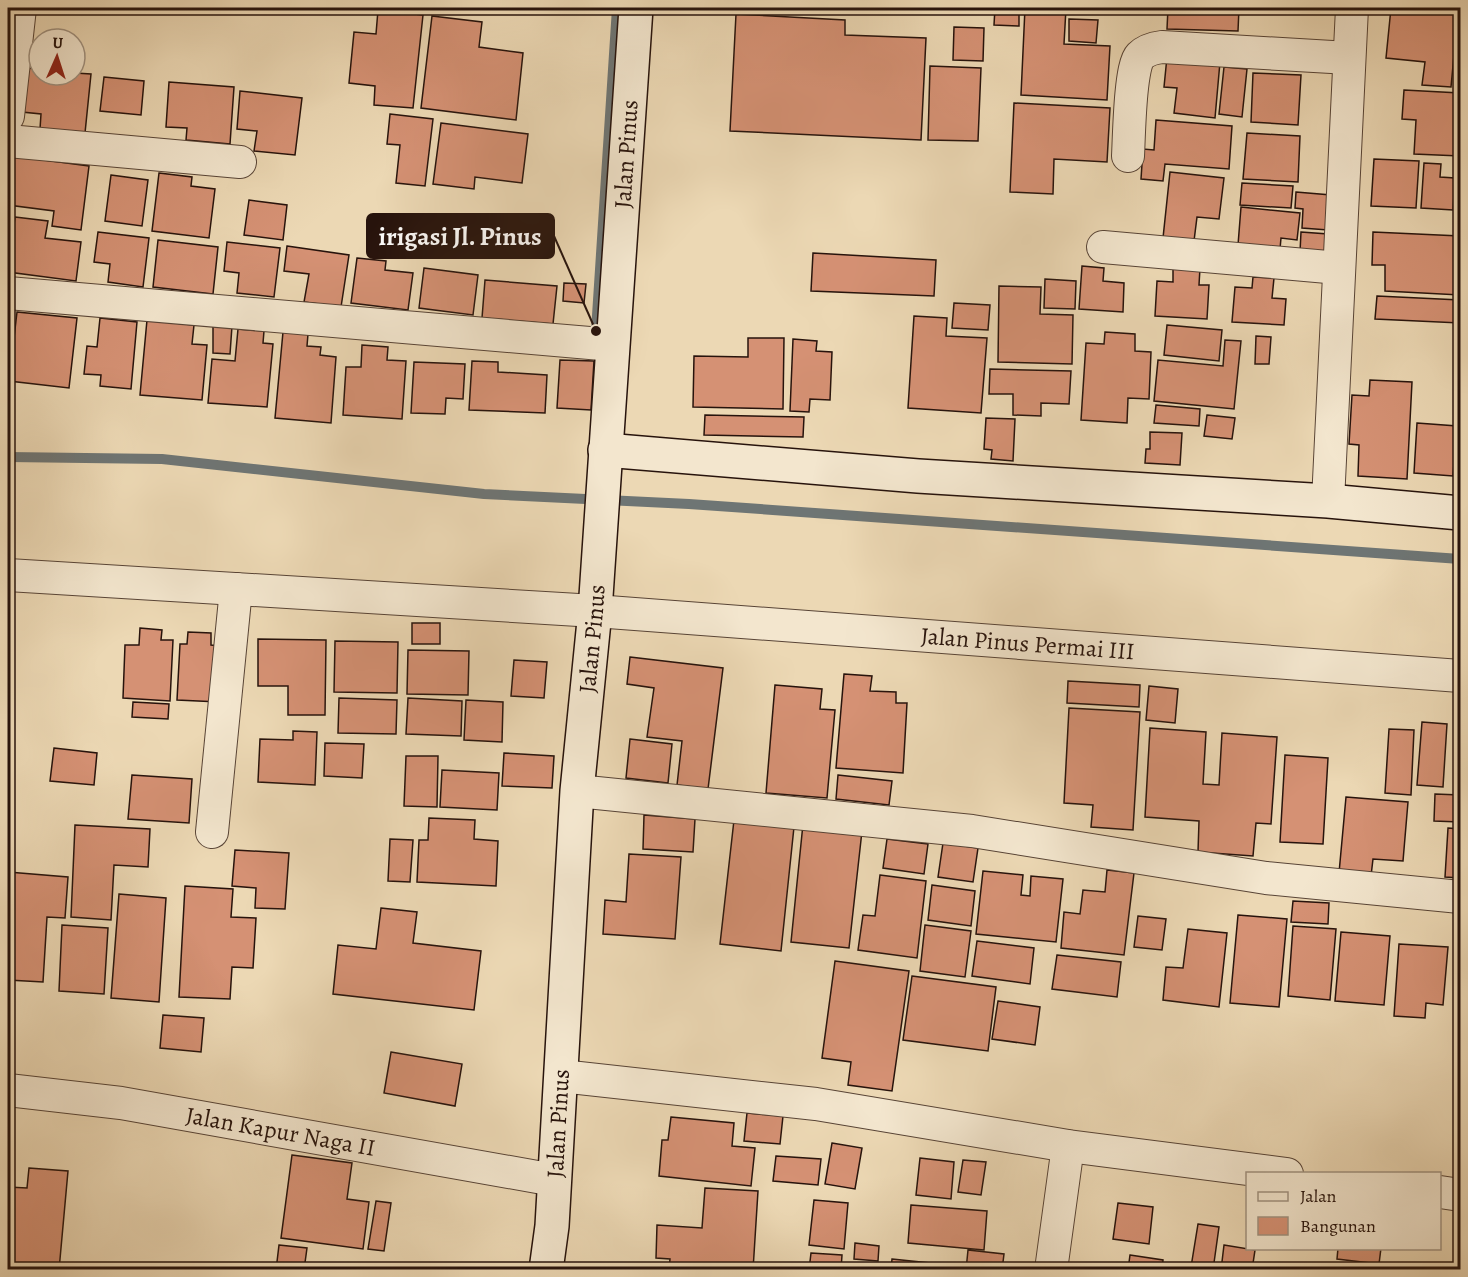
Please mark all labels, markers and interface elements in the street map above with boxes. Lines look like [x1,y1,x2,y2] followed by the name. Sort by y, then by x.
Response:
[27,27,87,87] north arrow
[52,32,64,54] text: U
[606,99,646,209] street label: Jalan Pinus
[367,214,554,258] callout: irigasi Jl. Pinus
[378,219,542,254] text: irigasi Jl. Pinus
[571,584,613,695] street label: Jalan Pinus
[920,620,1136,668] street label: Jalan Pinus Permai III
[539,1068,577,1179] street label: Jalan Pinus
[183,1099,378,1164] street label: Jalan Kapur Naga II
[1246,1172,1441,1250] legend
[1300,1184,1337,1208] text: Jalan
[1300,1214,1376,1238] text: Bangunan

